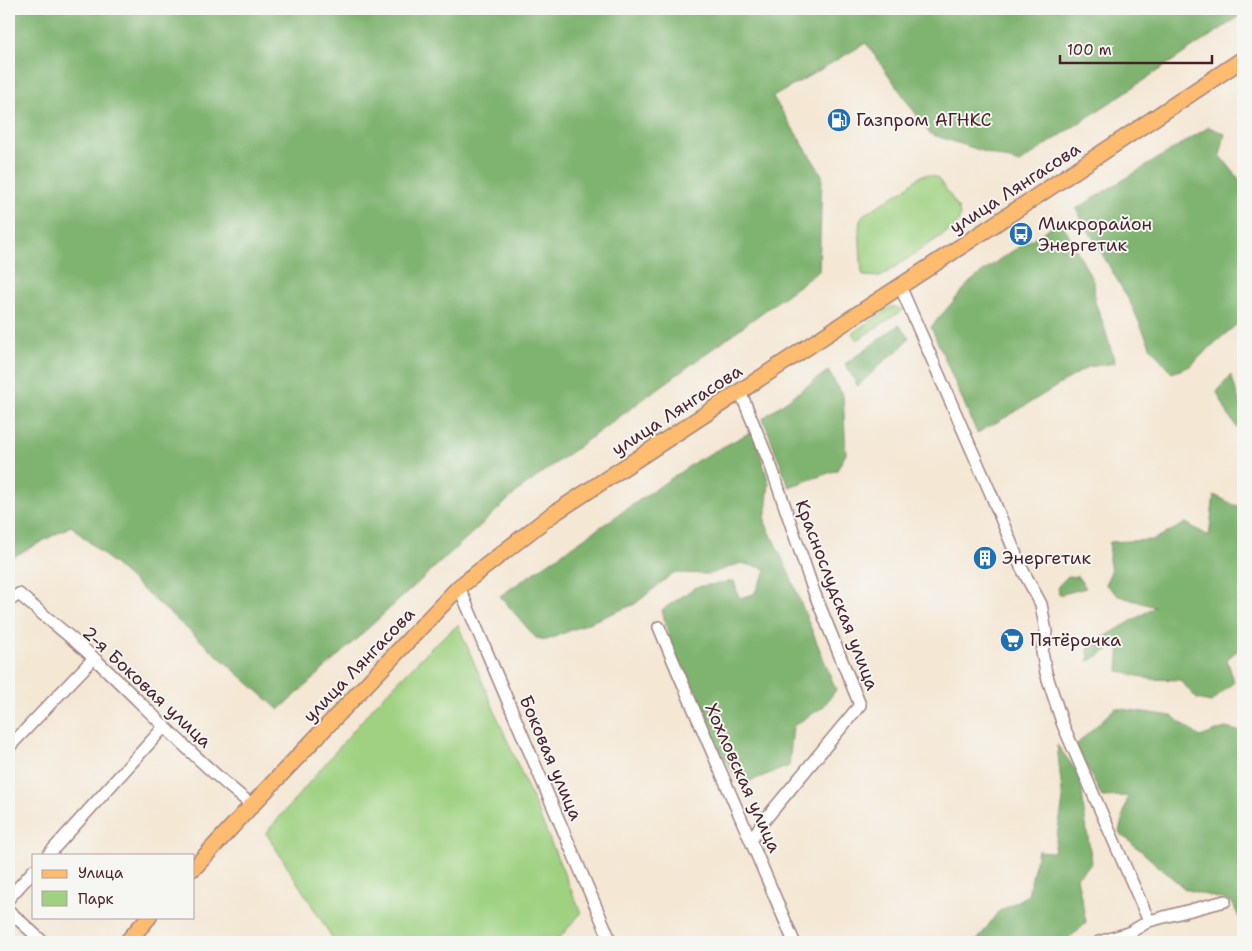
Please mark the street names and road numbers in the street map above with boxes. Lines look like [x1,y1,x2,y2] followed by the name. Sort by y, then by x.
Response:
[945,137,1085,239] street label: улица Лянгасова
[607,359,747,461] street label: улица Лянгасова
[790,496,884,694] street label: Краснослудская улица
[298,602,420,728] street label: улица Лянгасова
[77,621,217,753] street label: 2-я Боковая улица
[514,692,588,824] street label: Боковая улица
[699,700,787,856] street label: Хохловская улица

